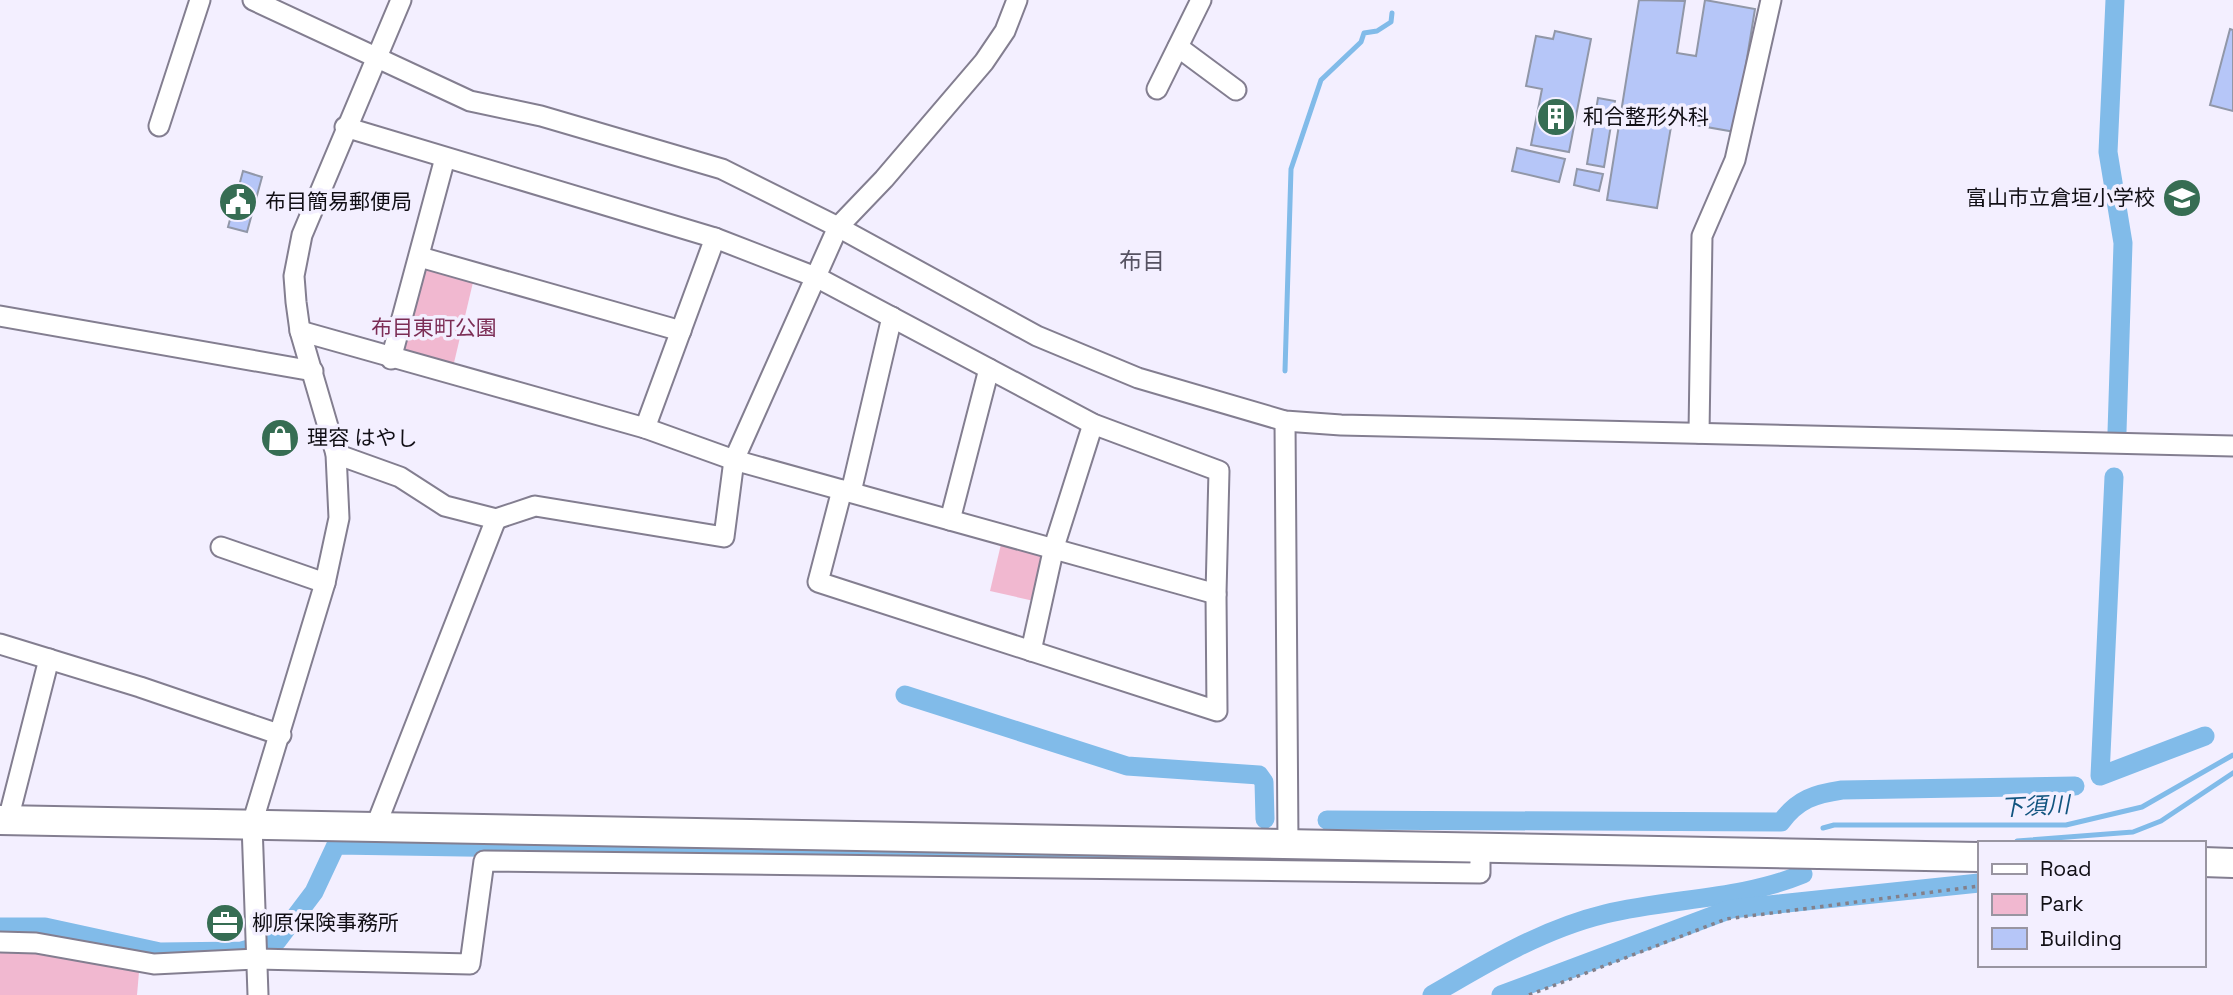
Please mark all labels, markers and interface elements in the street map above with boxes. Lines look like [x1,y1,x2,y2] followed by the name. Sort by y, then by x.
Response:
[1535,96,1577,138] building icon: 和合整形外科
[1583,103,1709,130] place label: 和合整形外科
[2161,177,2203,219] school or university icon: 富山市立倉垣小学校
[217,181,259,223] public building icon: 布目簡易郵便局
[1966,184,2155,211] place label: 富山市立倉垣小学校
[265,188,412,215] place label: 布目簡易郵便局
[1119,246,1165,276] district label: 布目
[371,314,497,341] park label: 布目東町公園
[259,417,301,459] shop icon: 理容 はやし
[307,424,417,451] place label: 理容 はやし
[2000,789,2073,823] water label: 下須川
[1978,841,2205,967] legend
[2040,855,2092,882] text: Road
[2040,890,2084,917] text: Park
[204,902,246,944] office icon: 柳原保険事務所
[252,909,399,936] place label: 柳原保険事務所
[2040,925,2122,952] text: Building

